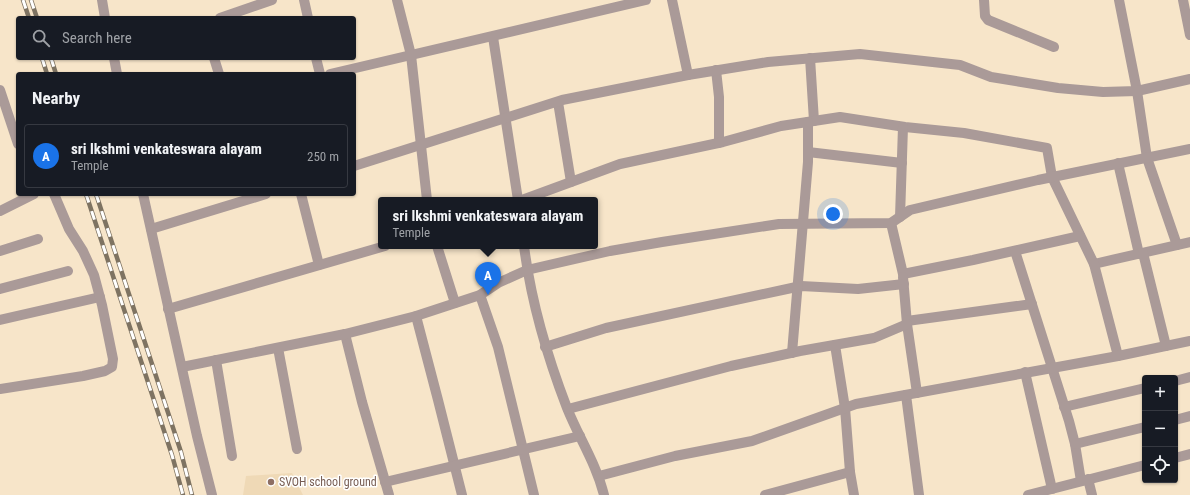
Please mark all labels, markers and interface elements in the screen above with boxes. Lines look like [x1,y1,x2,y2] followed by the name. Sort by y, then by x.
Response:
[16,16,356,60] search box
[30,27,52,49] icon: search
[62,29,132,47] text: Search here
[32,88,80,108] text: Nearby
[71,140,262,158] text: sri lkshmi venkateswara alayam
[42,149,50,164] text: A
[307,149,339,164] text: 250 m
[71,158,109,173] text: Temple
[378,197,598,249] popup
[823,204,843,224] your location
[393,207,583,225] text: sri lkshmi venkateswara alayam
[393,225,430,240] text: Temple
[475,262,501,295] pin: A
[1142,375,1178,483] map controls
[1142,375,1178,411] button: +
[1142,411,1178,447] button: −
[1142,447,1178,483] button: locate
[279,475,377,489] place label: SVOH school ground
[266,477,276,487] marker: SVOH school ground

